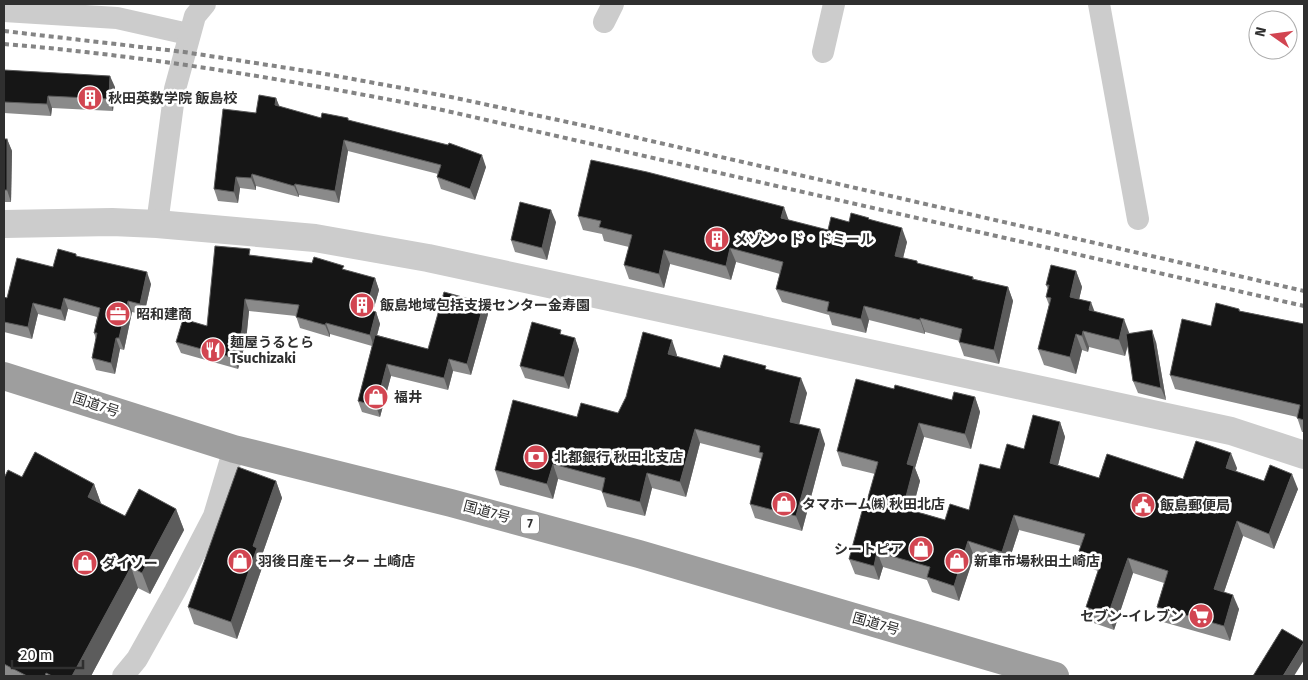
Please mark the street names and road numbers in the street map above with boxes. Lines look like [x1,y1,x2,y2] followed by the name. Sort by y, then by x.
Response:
[70,389,122,421] street label: 国道7号
[462,498,512,526] street label: 国道7号
[521,514,539,534] road number: 7
[850,609,902,639] street label: 国道7号

